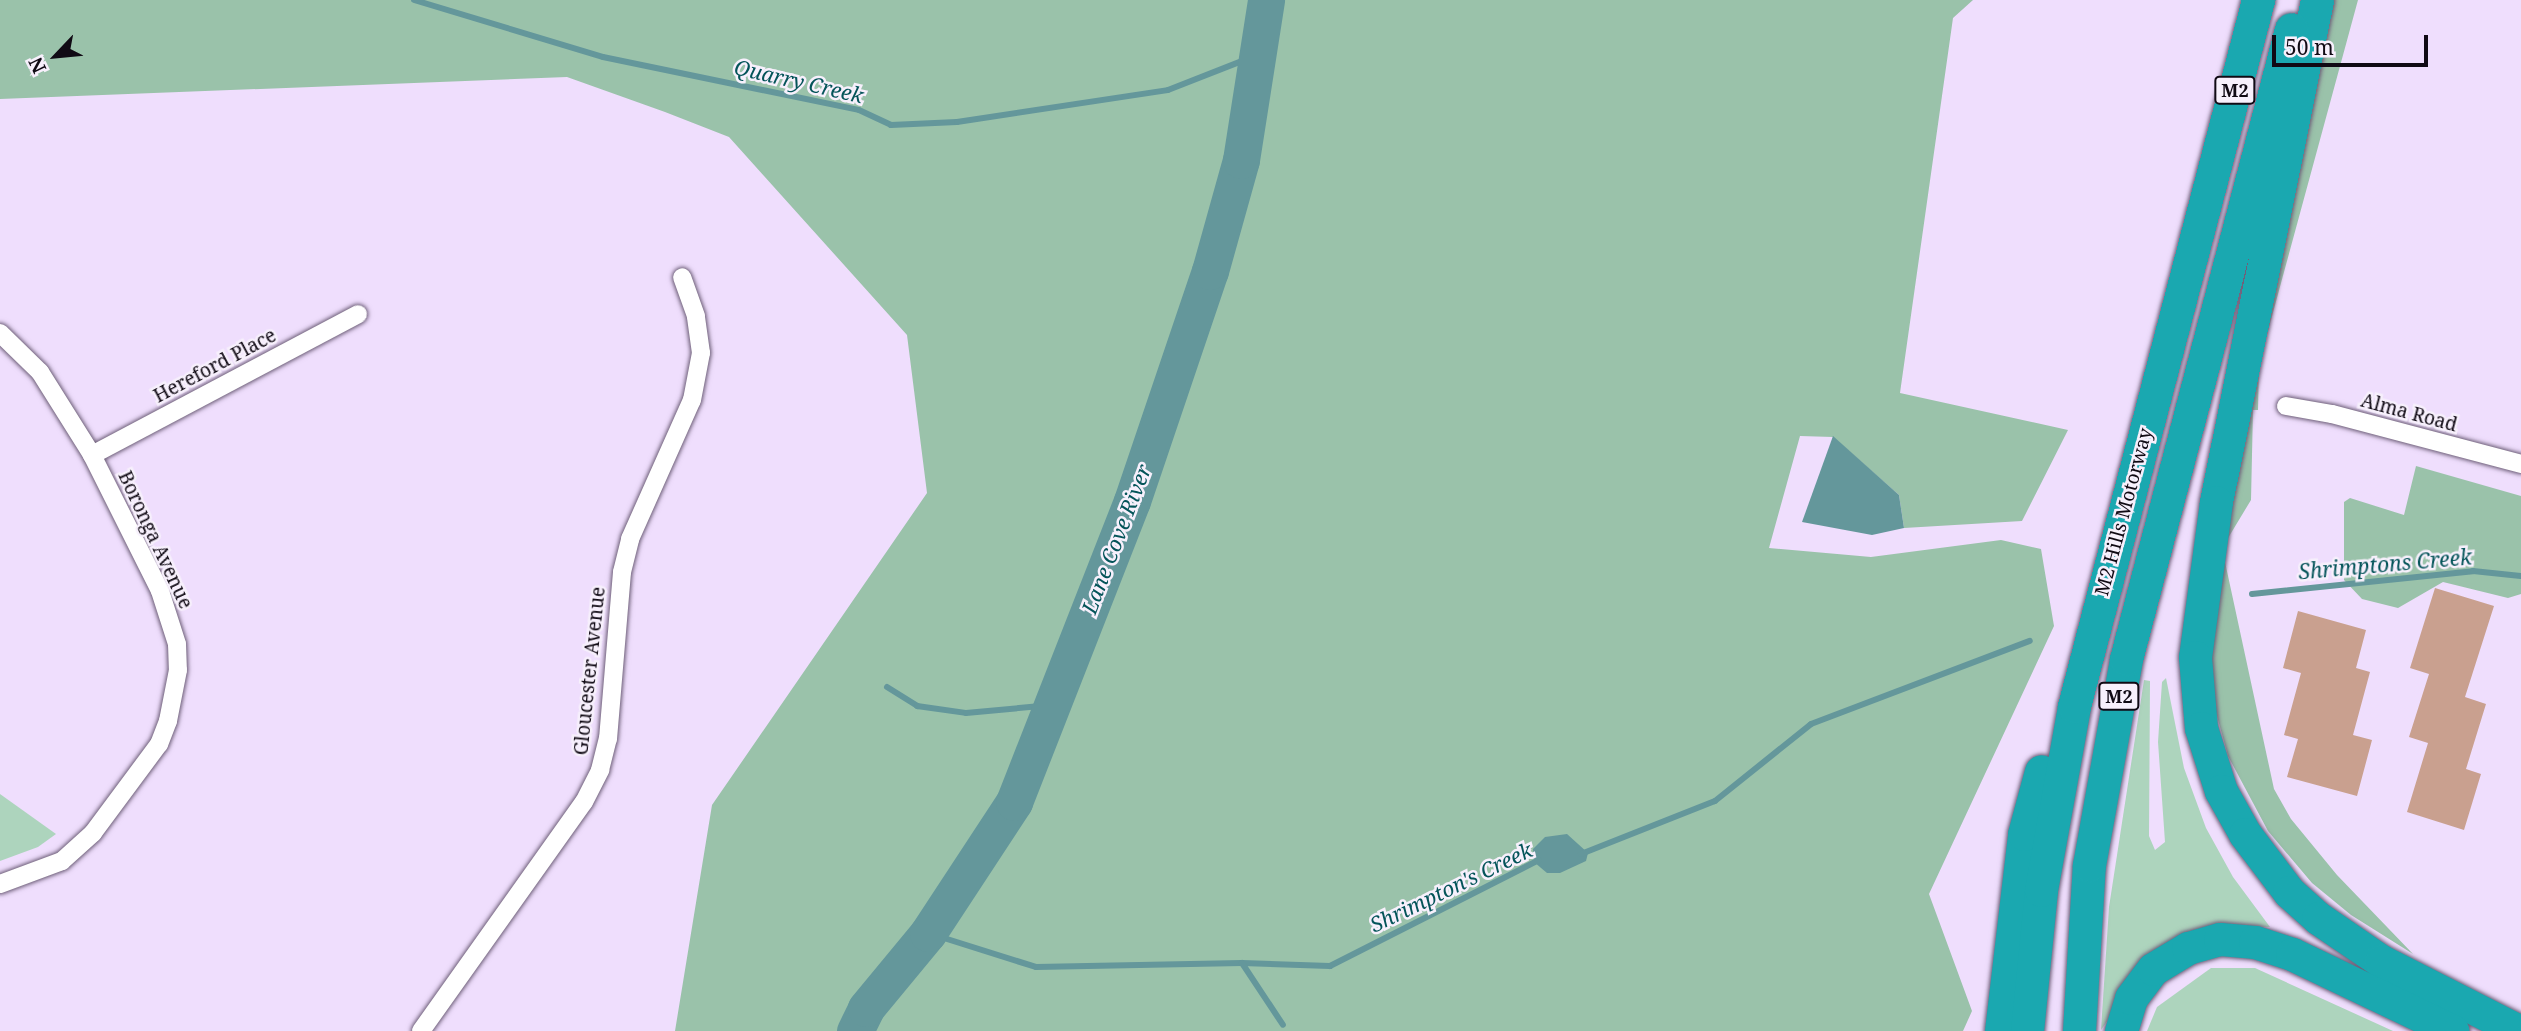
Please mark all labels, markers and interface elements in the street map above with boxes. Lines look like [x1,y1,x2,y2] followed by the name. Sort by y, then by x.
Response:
[21,21,91,91] north arrow
[2276,21,2432,65] scale bar
[2285,33,2334,61] text: 50 m
[22,53,52,78] text: N
[732,54,866,108] water label: Quarry Creek
[2214,76,2256,104] road number: M2
[150,324,280,408] street label: Hereford Place
[2358,389,2460,437] street label: Alma Road
[2091,426,2157,598] street label: M2 Hills Motorway
[1076,461,1156,617] water label: Lane Cove River
[113,468,197,612] street label: Boronga Avenue
[2297,544,2473,584] water label: Shrimptons Creek
[570,586,610,756] street label: Gloucester Avenue
[2098,682,2140,710] road number: M2
[1366,837,1536,937] water label: Shrimpton's Creek

